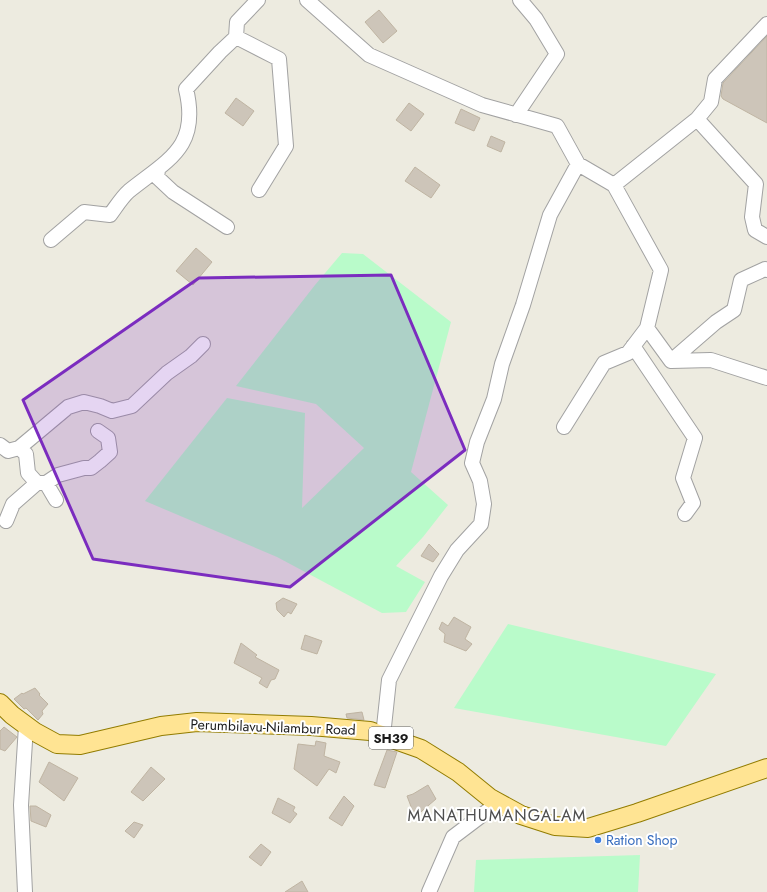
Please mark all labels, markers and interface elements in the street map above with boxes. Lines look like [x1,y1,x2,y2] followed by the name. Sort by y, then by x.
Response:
[190,714,356,740] street label: Perumbilavu-Nilambur Road
[369,727,413,749] road number: SH39
[408,804,586,827] district label: MANATHUMANGALAM
[606,830,677,850] place label: Ration Shop
[593,835,603,845] marker: Ration Shop

